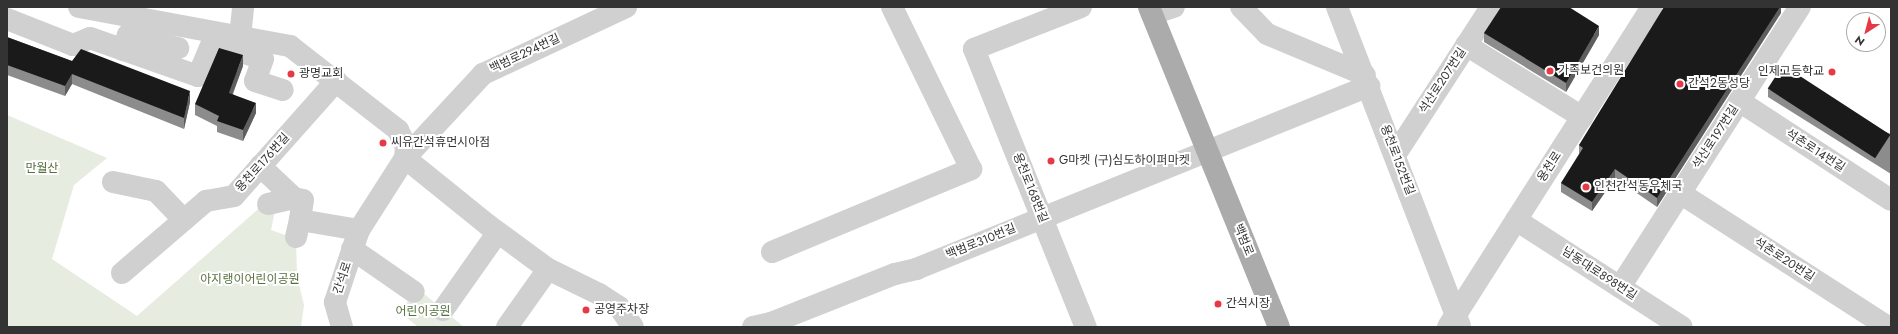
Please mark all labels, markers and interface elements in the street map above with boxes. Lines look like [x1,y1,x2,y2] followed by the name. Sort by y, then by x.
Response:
[1846,12,1886,52] north arrow
[488,31,562,77] street label: 백범로294번길
[1851,32,1868,50] text: N
[1416,45,1470,117] street label: 석산로207번길
[1558,64,1624,78] place label: 가족보건의원
[1758,65,1824,79] place label: 인제고등학교
[1545,66,1555,76] marker: 가족보건의원
[299,67,343,81] place label: 광명교회
[1827,67,1837,77] marker: 인제고등학교
[286,69,296,79] marker: 광명교회
[1688,77,1750,91] place label: 간석2동성당
[1675,79,1685,89] marker: 간석2동성당
[1690,102,1742,172] street label: 석산로197번길
[1377,123,1417,197] street label: 용천로152번길
[1783,127,1847,175] street label: 석촌로14번길
[233,131,293,195] street label: 용천로176번길
[391,136,490,150] place label: 씨유간석휴먼시아점
[378,138,388,148] marker: 씨유간석휴먼시아점
[1535,149,1565,185] street label: 용천로
[1009,151,1051,225] street label: 용천로168번길
[1059,154,1190,168] place label: G마켓 (구)심도하이퍼마켓
[1046,156,1056,166] marker: G마켓 (구)심도하이퍼마켓
[25,162,59,176] park label: 만월산
[1594,180,1682,194] place label: 인천간석동우체국
[1581,182,1591,192] marker: 인천간석동우체국
[944,221,1018,263] street label: 백범로310번길
[1230,222,1256,258] street label: 백범로
[1751,235,1817,285] street label: 석촌로20번길
[1559,244,1639,304] street label: 남동대로898번길
[331,260,355,296] street label: 간석로
[200,273,300,287] park label: 아지랭이어린이공원
[1226,297,1270,311] place label: 간석시장
[1213,299,1223,309] marker: 간석시장
[594,303,649,317] place label: 공영주차장
[395,305,451,319] park label: 어린이공원
[581,305,591,315] marker: 공영주차장

